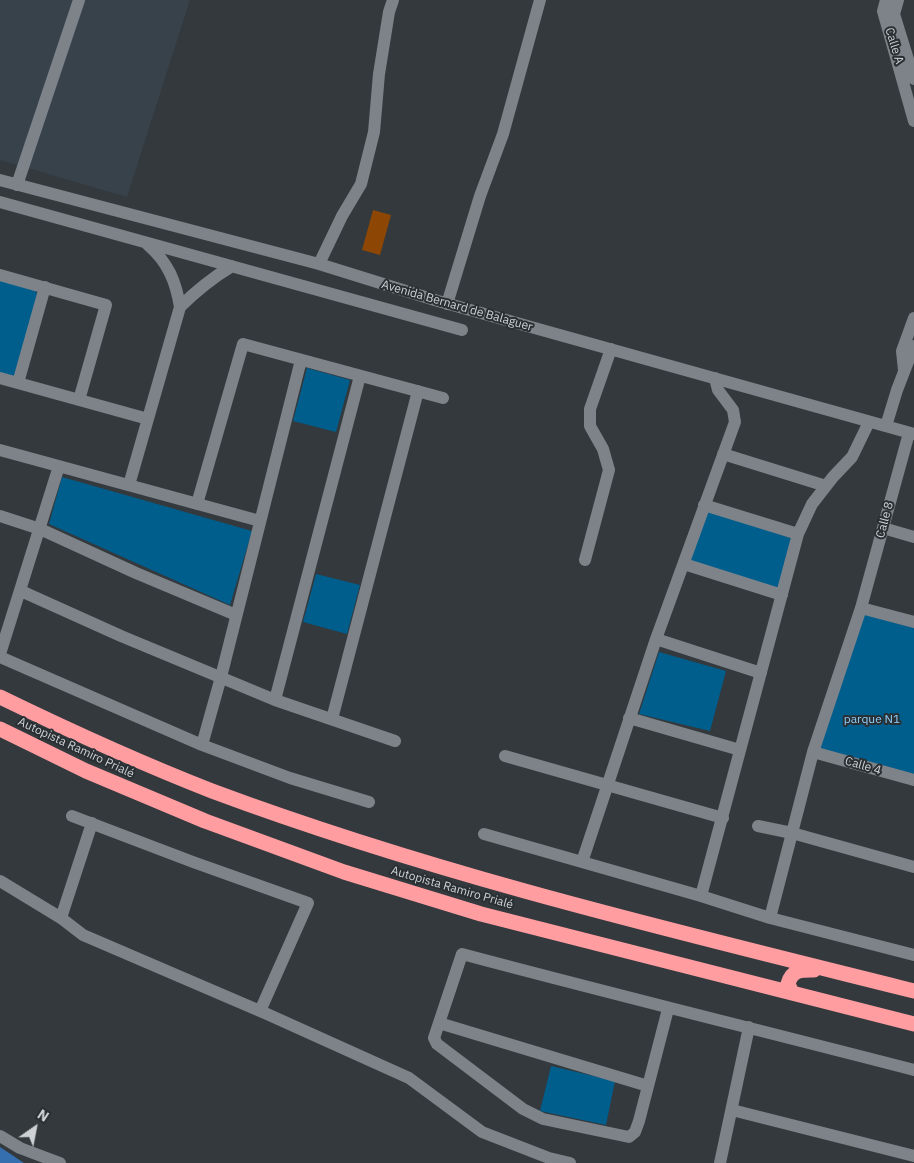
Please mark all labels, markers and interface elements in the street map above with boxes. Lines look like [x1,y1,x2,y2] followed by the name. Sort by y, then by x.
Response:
[882,26,906,66] street label: Calle A
[380,278,534,334] street label: Avenida Bernard de Balaguer
[873,500,897,540] street label: Calle 8
[844,713,900,727] park label: parque N1
[16,715,136,781] street label: Autopista Ramiro Prialé
[843,754,883,778] street label: Calle 4
[389,864,515,912] street label: Autopista Ramiro Prialé
[10,1103,60,1153] north arrow
[34,1105,52,1126] text: N

